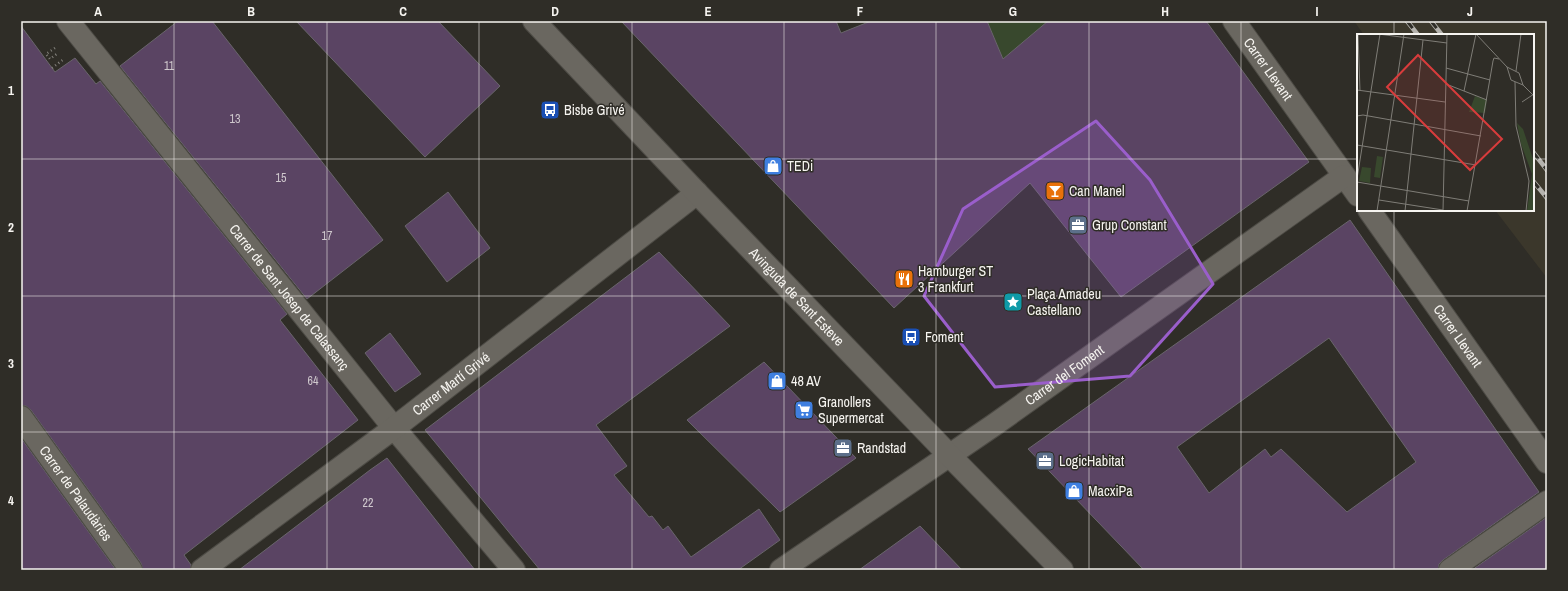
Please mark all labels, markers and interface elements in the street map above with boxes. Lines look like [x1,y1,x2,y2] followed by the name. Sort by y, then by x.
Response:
[94,3,102,20] text: A
[247,3,255,20] text: B
[399,3,407,20] text: C
[551,3,559,20] text: D
[704,3,712,20] text: E
[857,3,864,20] text: F
[1009,3,1017,20] text: G
[1161,3,1169,20] text: H
[1316,3,1319,20] text: I
[1467,3,1473,20] text: J
[1240,34,1297,104] street label: Carrer Llevant
[1357,34,1534,211] inset map
[164,58,175,74] house number: 11
[8,82,14,99] text: 1
[539,99,561,121] bus stop icon: Bisbe Grivé
[564,101,625,119] place label: Bisbe Grivé
[230,111,240,127] house number: 13
[762,155,784,177] shop icon: TEDi
[787,157,813,175] place label: TEDi
[276,170,287,186] house number: 15
[1044,180,1066,202] bar icon: Can Manel
[1069,182,1125,200] place label: Can Manel
[1067,214,1089,236] office icon: Grup Constant
[1092,216,1167,234] place label: Grup Constant
[8,219,14,236] text: 2
[225,221,353,374] street label: Carrer de Sant Josep de Calassanç
[322,228,333,244] house number: 17
[745,243,848,350] street label: Avinguda de Sant Esteve
[918,262,993,296] place label: Hamburger ST 3 Frankfurt
[893,268,915,290] restaurant icon: Hamburger ST 3 Frankfurt
[1027,285,1101,319] place label: Plaça Amadeu Castellano
[1002,291,1024,313] place icon: Plaça Amadeu Castellano
[1429,301,1486,371] street label: Carrer Llevant
[900,326,922,348] bus stop icon: Foment
[925,328,963,346] place label: Foment
[1021,341,1107,409] street label: Carrer del Foment
[409,348,493,419] street label: Carrer Martí Grivé
[8,355,14,372] text: 3
[766,370,788,392] shop icon: 48 AV
[791,372,821,390] place label: 48 AV
[308,373,319,389] house number: 64
[818,393,884,427] place label: Granollers Supermercat
[793,399,815,421] supermarket icon: Granollers Supermercat
[832,437,854,459] office icon: Randstad
[857,439,906,457] place label: Randstad
[36,442,116,545] street label: Carrer de Palaudàries
[1034,450,1056,472] office icon: LogicHabitat
[1059,452,1124,470] place label: LogicHabitat
[1063,480,1085,502] shop icon: MacxiPa
[1088,482,1133,500] place label: MacxiPa
[8,492,14,509] text: 4
[363,495,373,511] house number: 22

